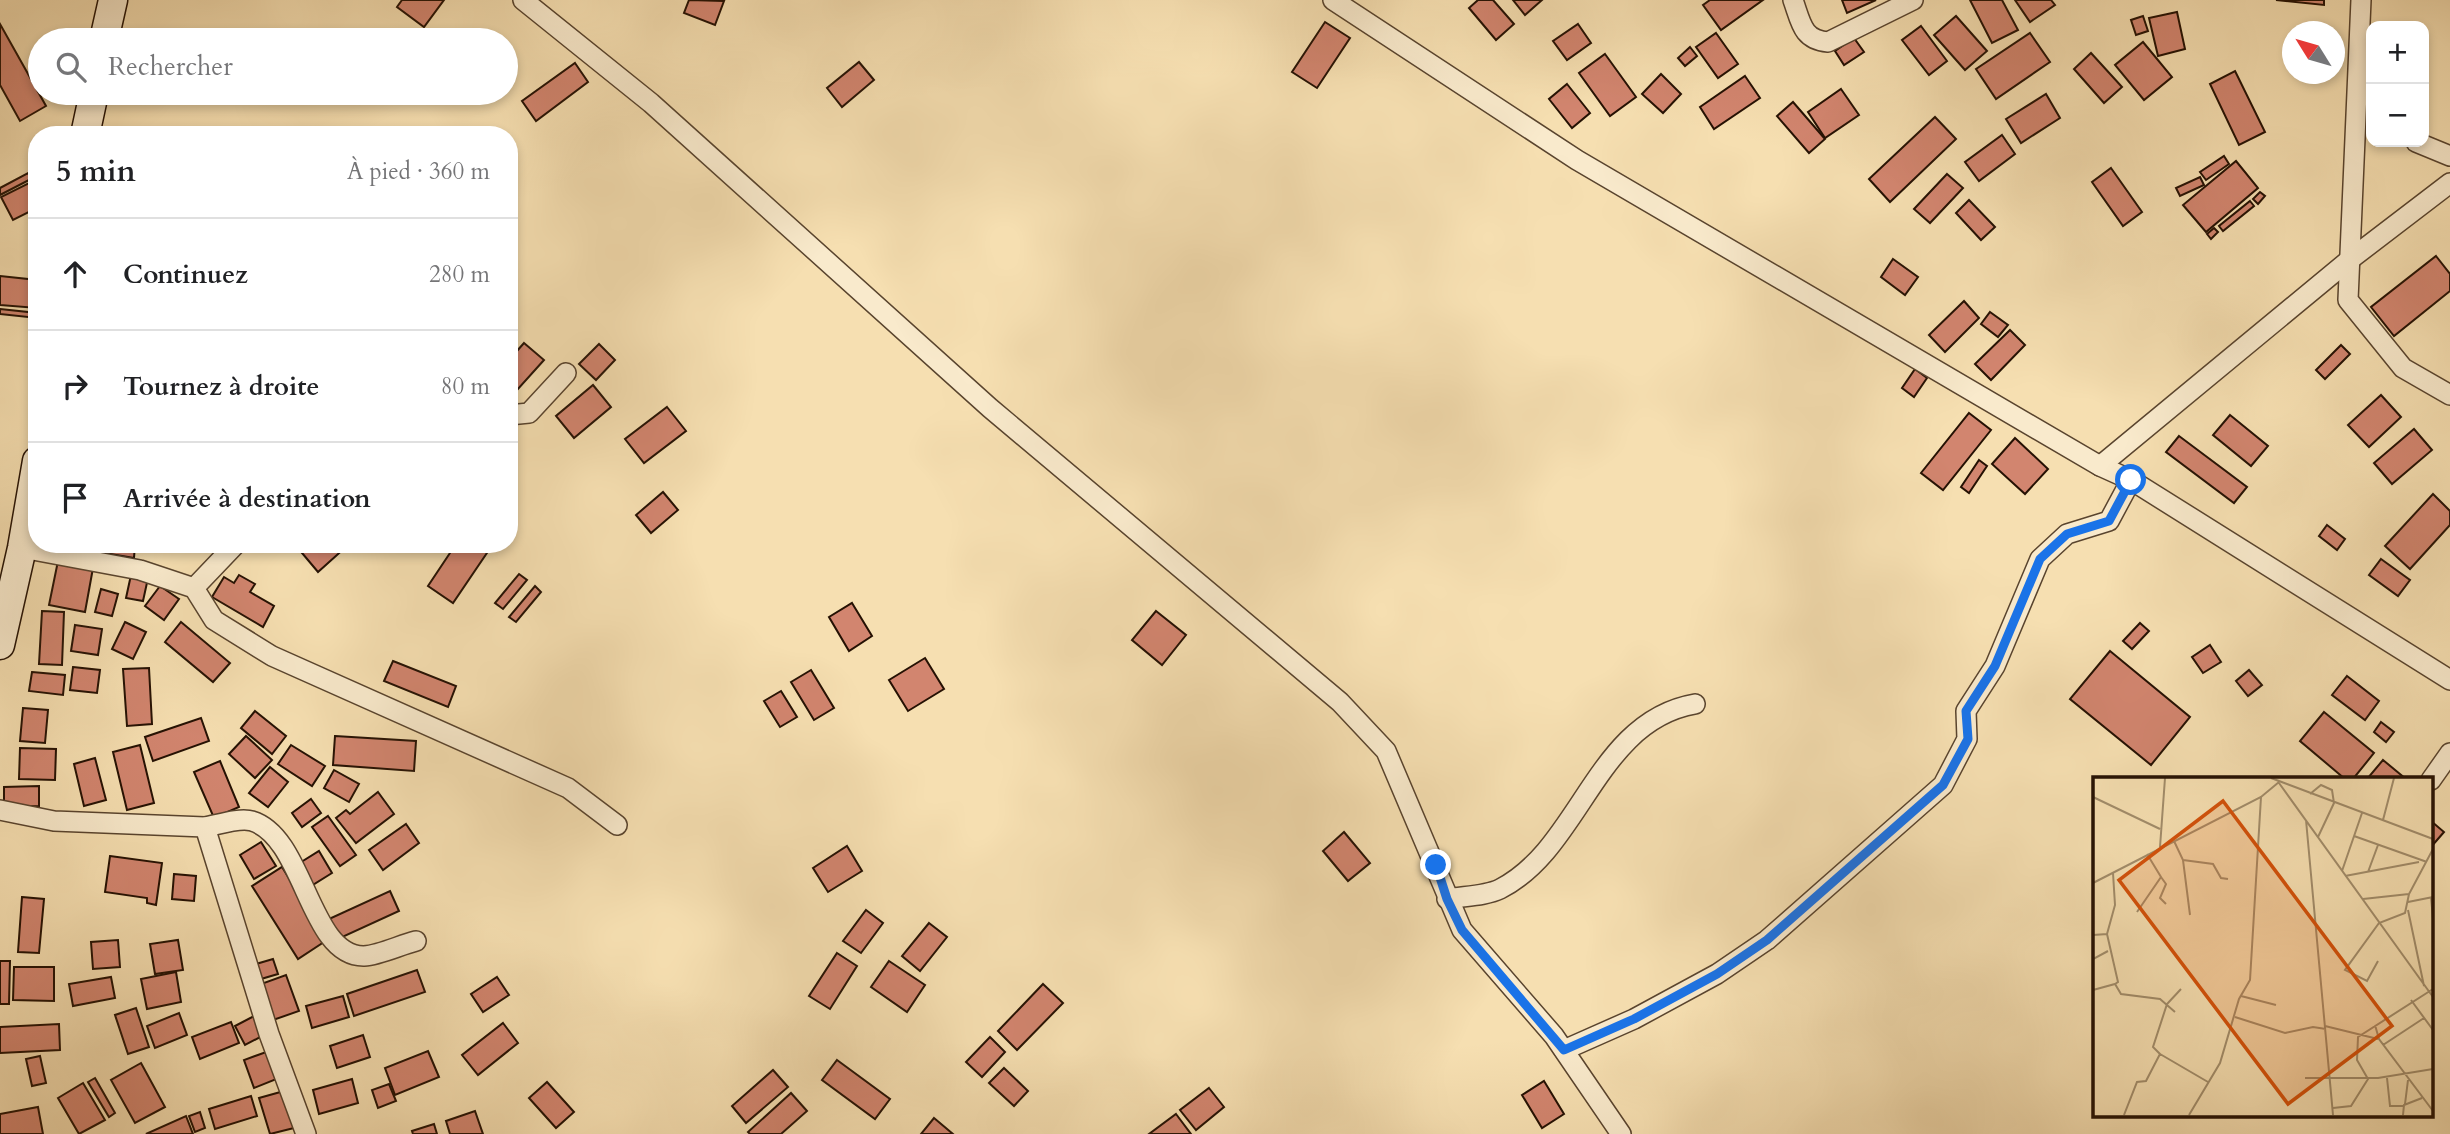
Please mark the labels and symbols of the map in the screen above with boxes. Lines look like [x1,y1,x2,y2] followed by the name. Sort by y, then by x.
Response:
[2282,21,2345,84] north arrow
[2115,464,2146,495] route start
[2093,777,2432,1116] inset map
[1420,849,1451,880] route end

